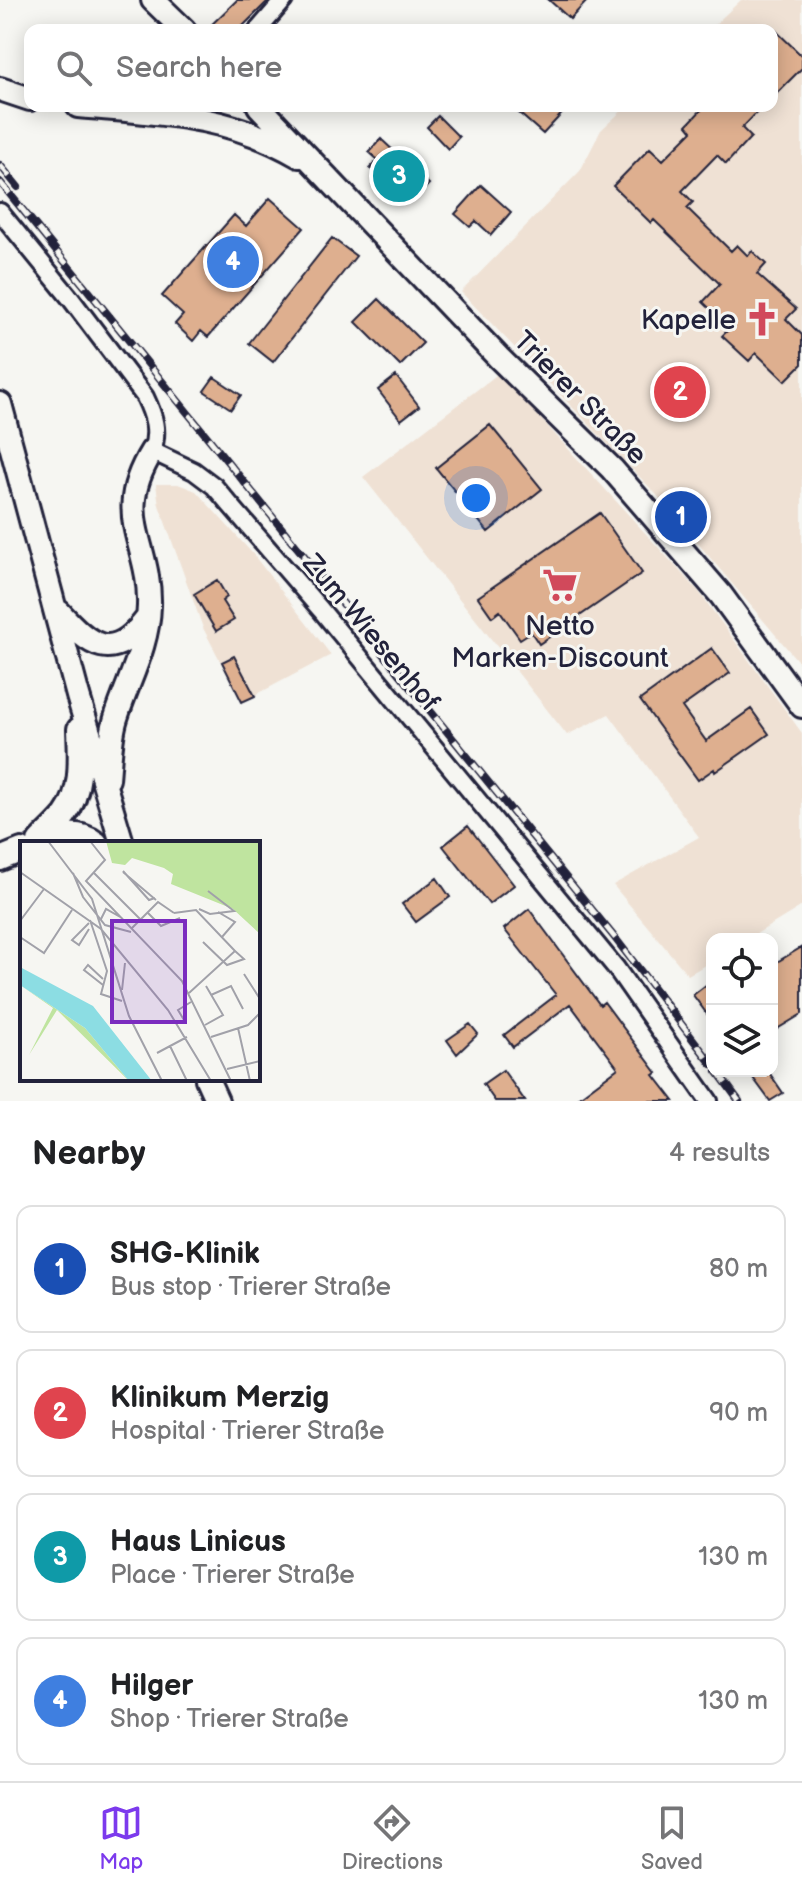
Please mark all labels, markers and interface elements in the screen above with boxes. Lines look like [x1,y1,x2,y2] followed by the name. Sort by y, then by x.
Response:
[24,24,778,112] search box
[52,46,96,90] icon: search
[116,50,282,86] text: Search here
[373,146,425,206] pin: 3
[207,232,259,292] pin: 4
[743,300,781,338] church icon: Kapelle
[641,304,736,337] place label: Kapelle
[506,324,654,472] street label: Trierer Straße
[654,362,706,422] pin: 2
[456,478,496,518] your location
[655,487,707,547] pin: 1
[295,547,446,719] street label: Zum Wiesenhof
[541,566,579,604] supermarket icon: Netto Marken-Discount
[451,610,669,675] place label: Netto Marken-Discount
[20,841,260,1081] inset map
[706,933,778,1077] map controls
[706,933,778,1005] button: locate
[706,1005,778,1077] button: layers
[32,1133,146,1174] text: Nearby
[669,1138,770,1169] text: 4 results
[110,1236,260,1272] text: SHG-Klinik
[55,1254,65,1285] text: 1
[709,1254,768,1285] text: 80 m
[110,1272,391,1303] text: Bus stop · Trierer Straße
[110,1380,329,1416] text: Klinikum Merzig
[52,1398,68,1429] text: 2
[709,1398,768,1429] text: 90 m
[110,1416,384,1447] text: Hospital · Trierer Straße
[110,1524,286,1560] text: Haus Linicus
[52,1542,68,1573] text: 3
[698,1542,768,1573] text: 130 m
[110,1560,355,1591] text: Place · Trierer Straße
[110,1668,193,1704] text: Hilger
[52,1686,68,1717] text: 4
[698,1686,768,1717] text: 130 m
[110,1704,349,1735] text: Shop · Trierer Straße
[99,1801,143,1876] tab: Map
[342,1801,443,1876] tab: Directions
[641,1801,703,1876] tab: Saved

